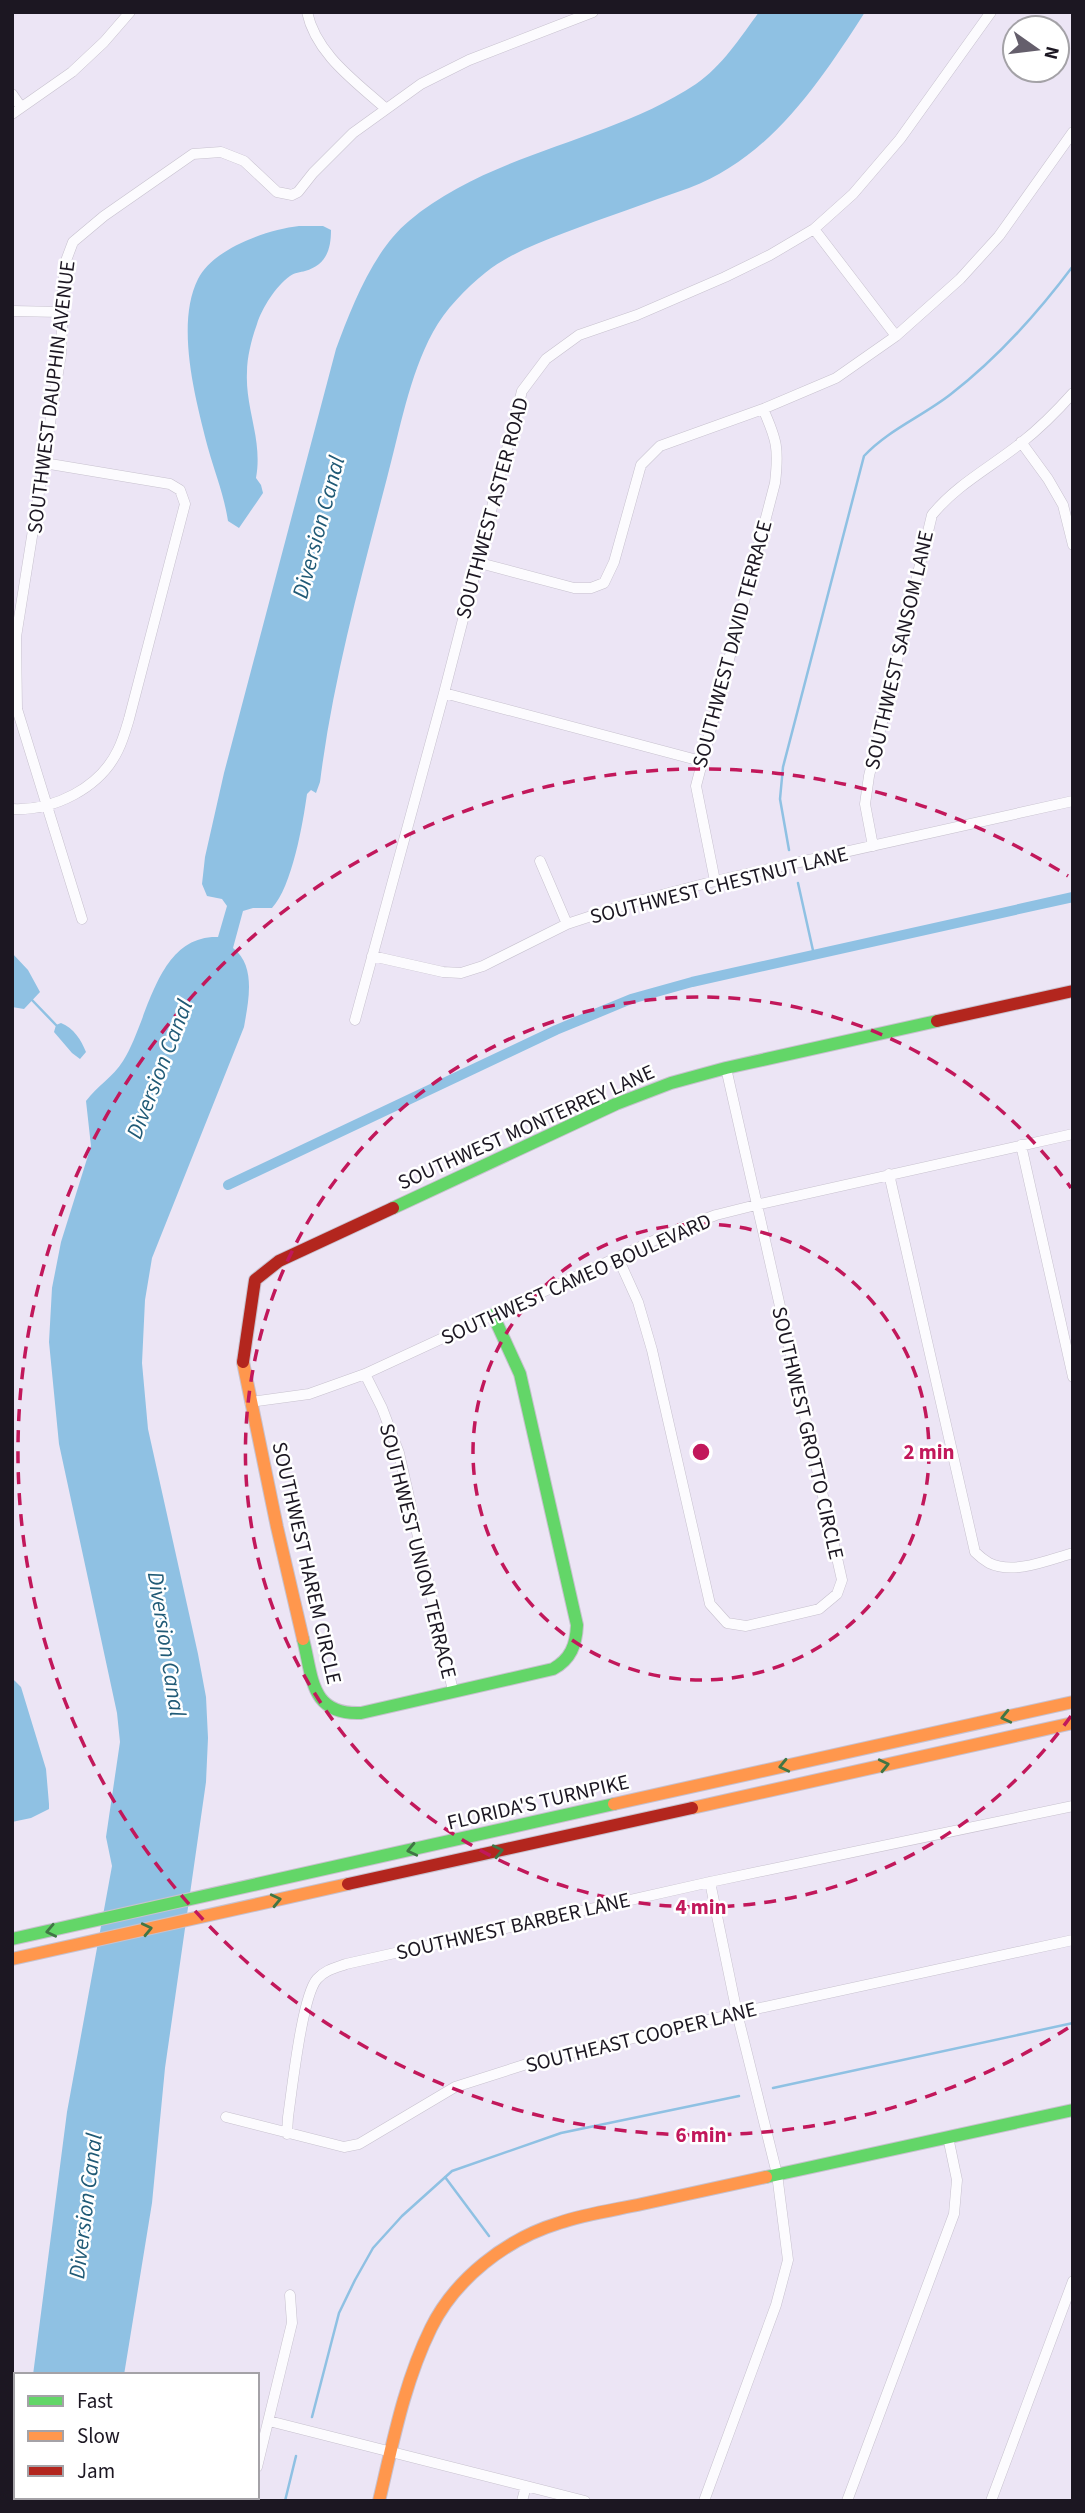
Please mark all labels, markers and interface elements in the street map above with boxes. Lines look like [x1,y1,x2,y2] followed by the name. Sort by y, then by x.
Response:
[1001,14,1071,84] north arrow
[1036,43,1066,62] text: N
[19,259,83,535] street label: SOUTHWEST DAUPHIN AVENUE
[448,394,536,622] street label: SOUTHWEST ASTER ROAD
[284,452,353,602] water label: Diversion Canal
[684,517,780,771] street label: SOUTHWEST DAVID TERRACE
[857,527,941,773] street label: SOUTHWEST SANSOM LANE
[587,838,851,932] street label: SOUTHWEST CHESTNUT LANE
[118,995,201,1143] water label: Diversion Canal
[393,1057,659,1197] street label: SOUTHWEST MONTERREY LANE
[436,1206,716,1352] street label: SOUTHWEST CAMEO BOULEVARD
[764,1304,852,1562] street label: SOUTHWEST GROTTO CIRCLE
[372,1420,464,1682] street label: SOUTHWEST UNION TERRACE
[903,1437,955,1467] text: 2 min
[265,1439,349,1687] street label: SOUTHWEST HAREM CIRCLE
[689,1440,713,1464] centre of rings
[139,1569,194,1719] water label: Diversion Canal
[1000,1708,1012,1723] one-way arrow
[778,1758,790,1772] one-way arrow
[878,1759,890,1773] one-way arrow
[444,1766,632,1838] street label: FLORIDA'S TURNPIKE
[406,1842,418,1856] one-way arrow
[492,1845,504,1859] one-way arrow
[393,1884,633,1968] street label: SOUTHWEST BARBER LANE
[675,1892,727,1922] text: 4 min
[270,1894,282,1909] one-way arrow
[45,1923,57,1938] one-way arrow
[141,1923,153,1938] one-way arrow
[522,1994,760,2080] street label: SOUTHEAST COOPER LANE
[675,2120,727,2150] text: 6 min
[60,2131,111,2281] water label: Diversion Canal
[14,2373,259,2499] legend
[77,2386,113,2416] text: Fast
[77,2421,120,2451] text: Slow
[77,2456,115,2486] text: Jam

